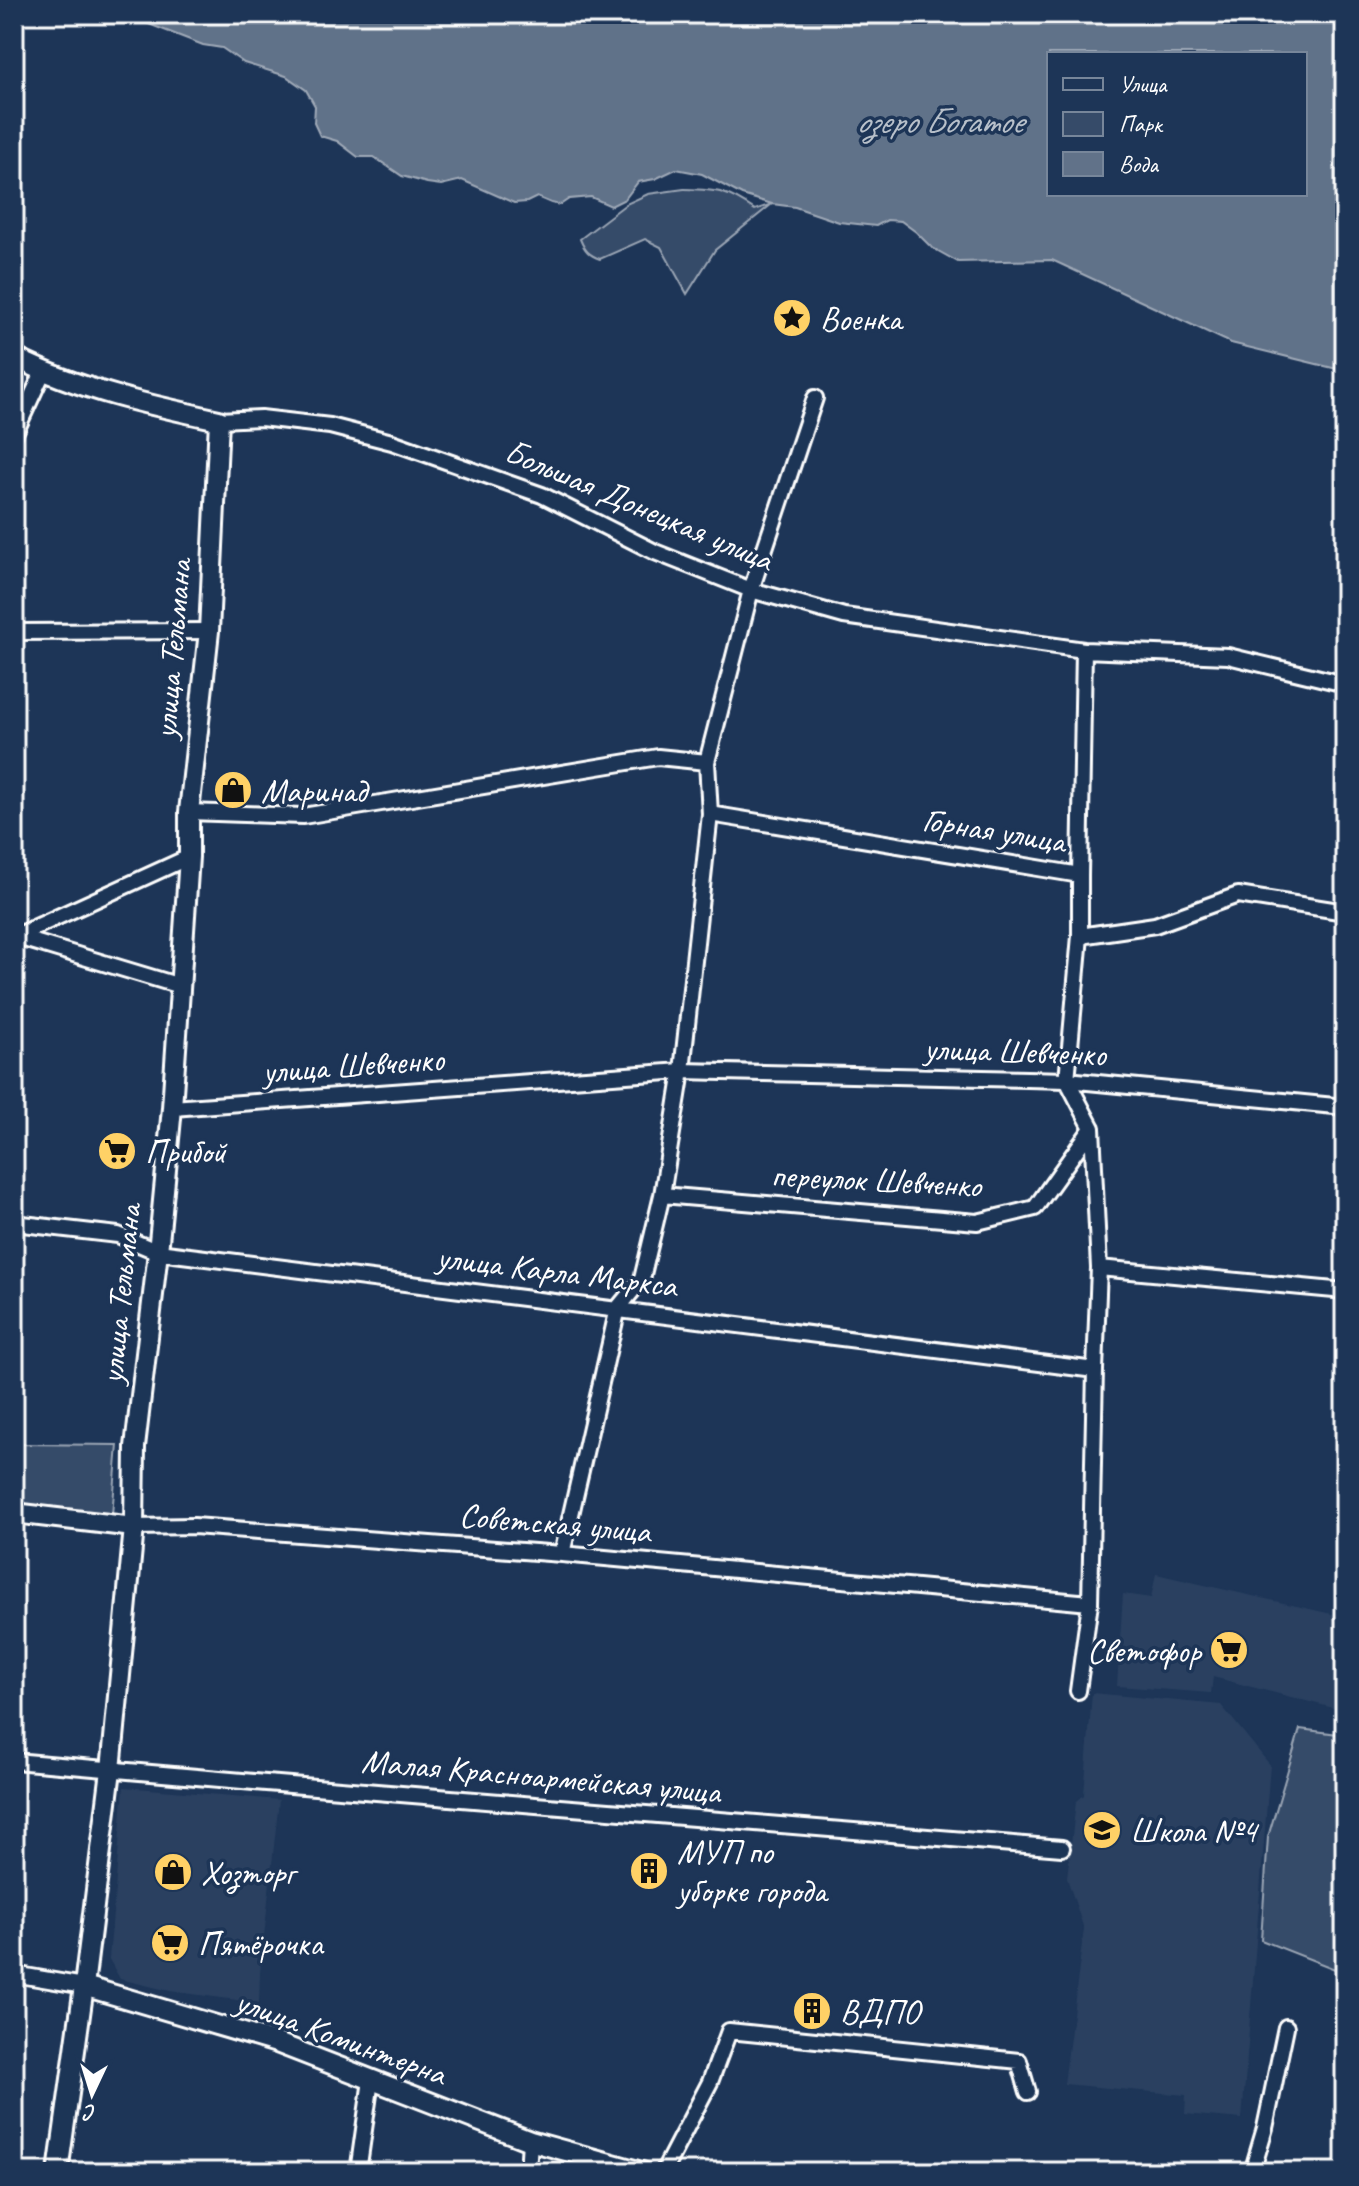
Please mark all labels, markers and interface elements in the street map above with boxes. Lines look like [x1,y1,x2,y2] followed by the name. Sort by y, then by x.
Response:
[1047,52,1307,196] legend
[1119,69,1168,99] text: Улица
[856,98,1028,144] water label: озеро Богатое
[1119,109,1164,139] text: Парк
[1119,149,1159,179] text: Вода
[771,297,813,339] place icon: Военка
[820,297,905,340] place label: Военка
[499,429,781,582] street label: Большая Донецкая улица
[143,554,202,742] street label: улица Тельмана
[212,769,254,811] shop icon: Маринад
[261,769,371,812] place label: Маринад
[920,798,1071,863] street label: Горная улица
[921,1026,1109,1076] street label: улица Шевченко
[259,1037,447,1093] street label: улица Шевченко
[96,1130,138,1172] supermarket icon: Прибой
[145,1130,228,1173] place label: Прибой
[770,1153,984,1207] street label: переулок Шевченко
[89,1199,151,1388] street label: улица Тельмана
[433,1235,682,1307] street label: улица Карла Маркса
[458,1493,655,1553] street label: Советская улица
[1087,1629,1203,1672] place label: Светофор
[1208,1629,1250,1671] supermarket icon: Светофор
[360,1739,724,1813] street label: Малая Красноармейская улица
[1081,1809,1123,1851] school or university icon: Школа №4
[1130,1809,1260,1852] place label: Школа №4
[675,1830,829,1912] place label: МУП по уборке города
[628,1850,670,1892] building icon: МУП по уборке города
[152,1851,194,1893] shop icon: Хозторг
[201,1851,299,1894] place label: Хозторг
[149,1922,191,1964] supermarket icon: Пятёрочка
[198,1922,325,1965] place label: Пятёрочка
[228,1978,454,2096] street label: улица Коминтерна
[791,1990,833,2032] building icon: ВДПО
[840,1990,924,2033] place label: ВДПО
[52,2054,132,2134] north arrow
[81,2098,97,2127] text: С

